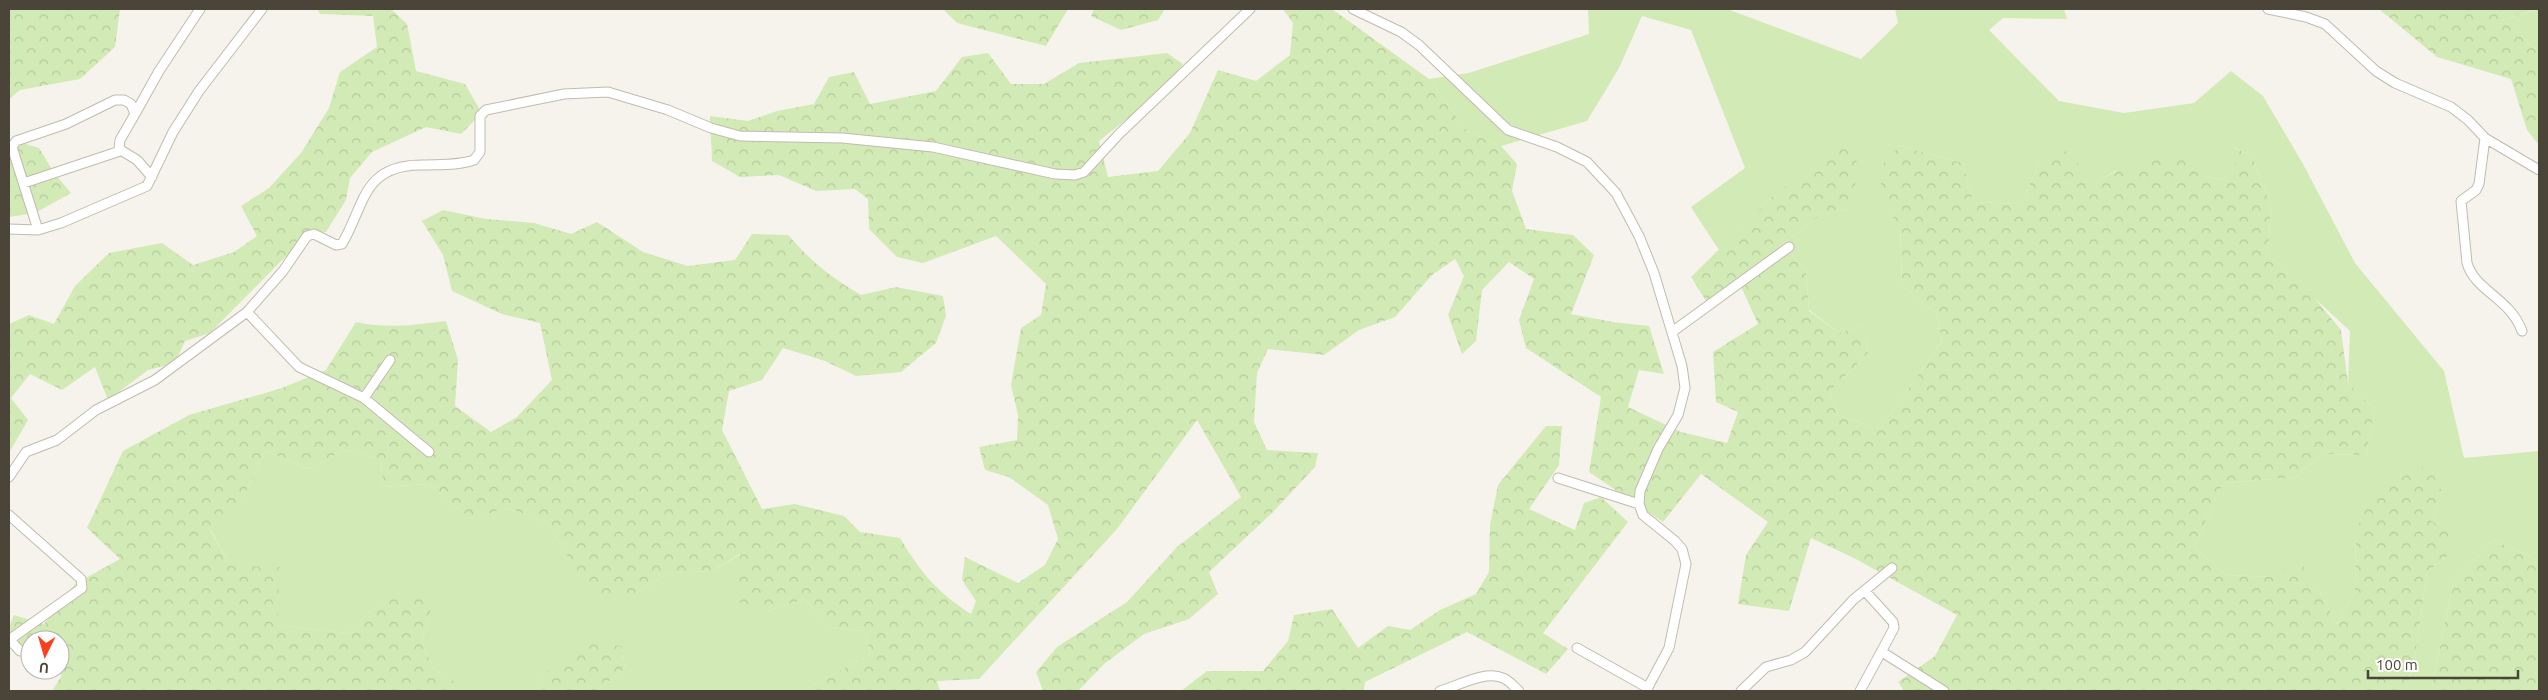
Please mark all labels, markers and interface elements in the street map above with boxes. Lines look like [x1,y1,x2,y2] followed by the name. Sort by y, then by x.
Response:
[20,630,70,680] north arrow
[2368,648,2518,680] scale bar
[2376,656,2418,673] text: 100 m
[38,660,49,676] text: U

